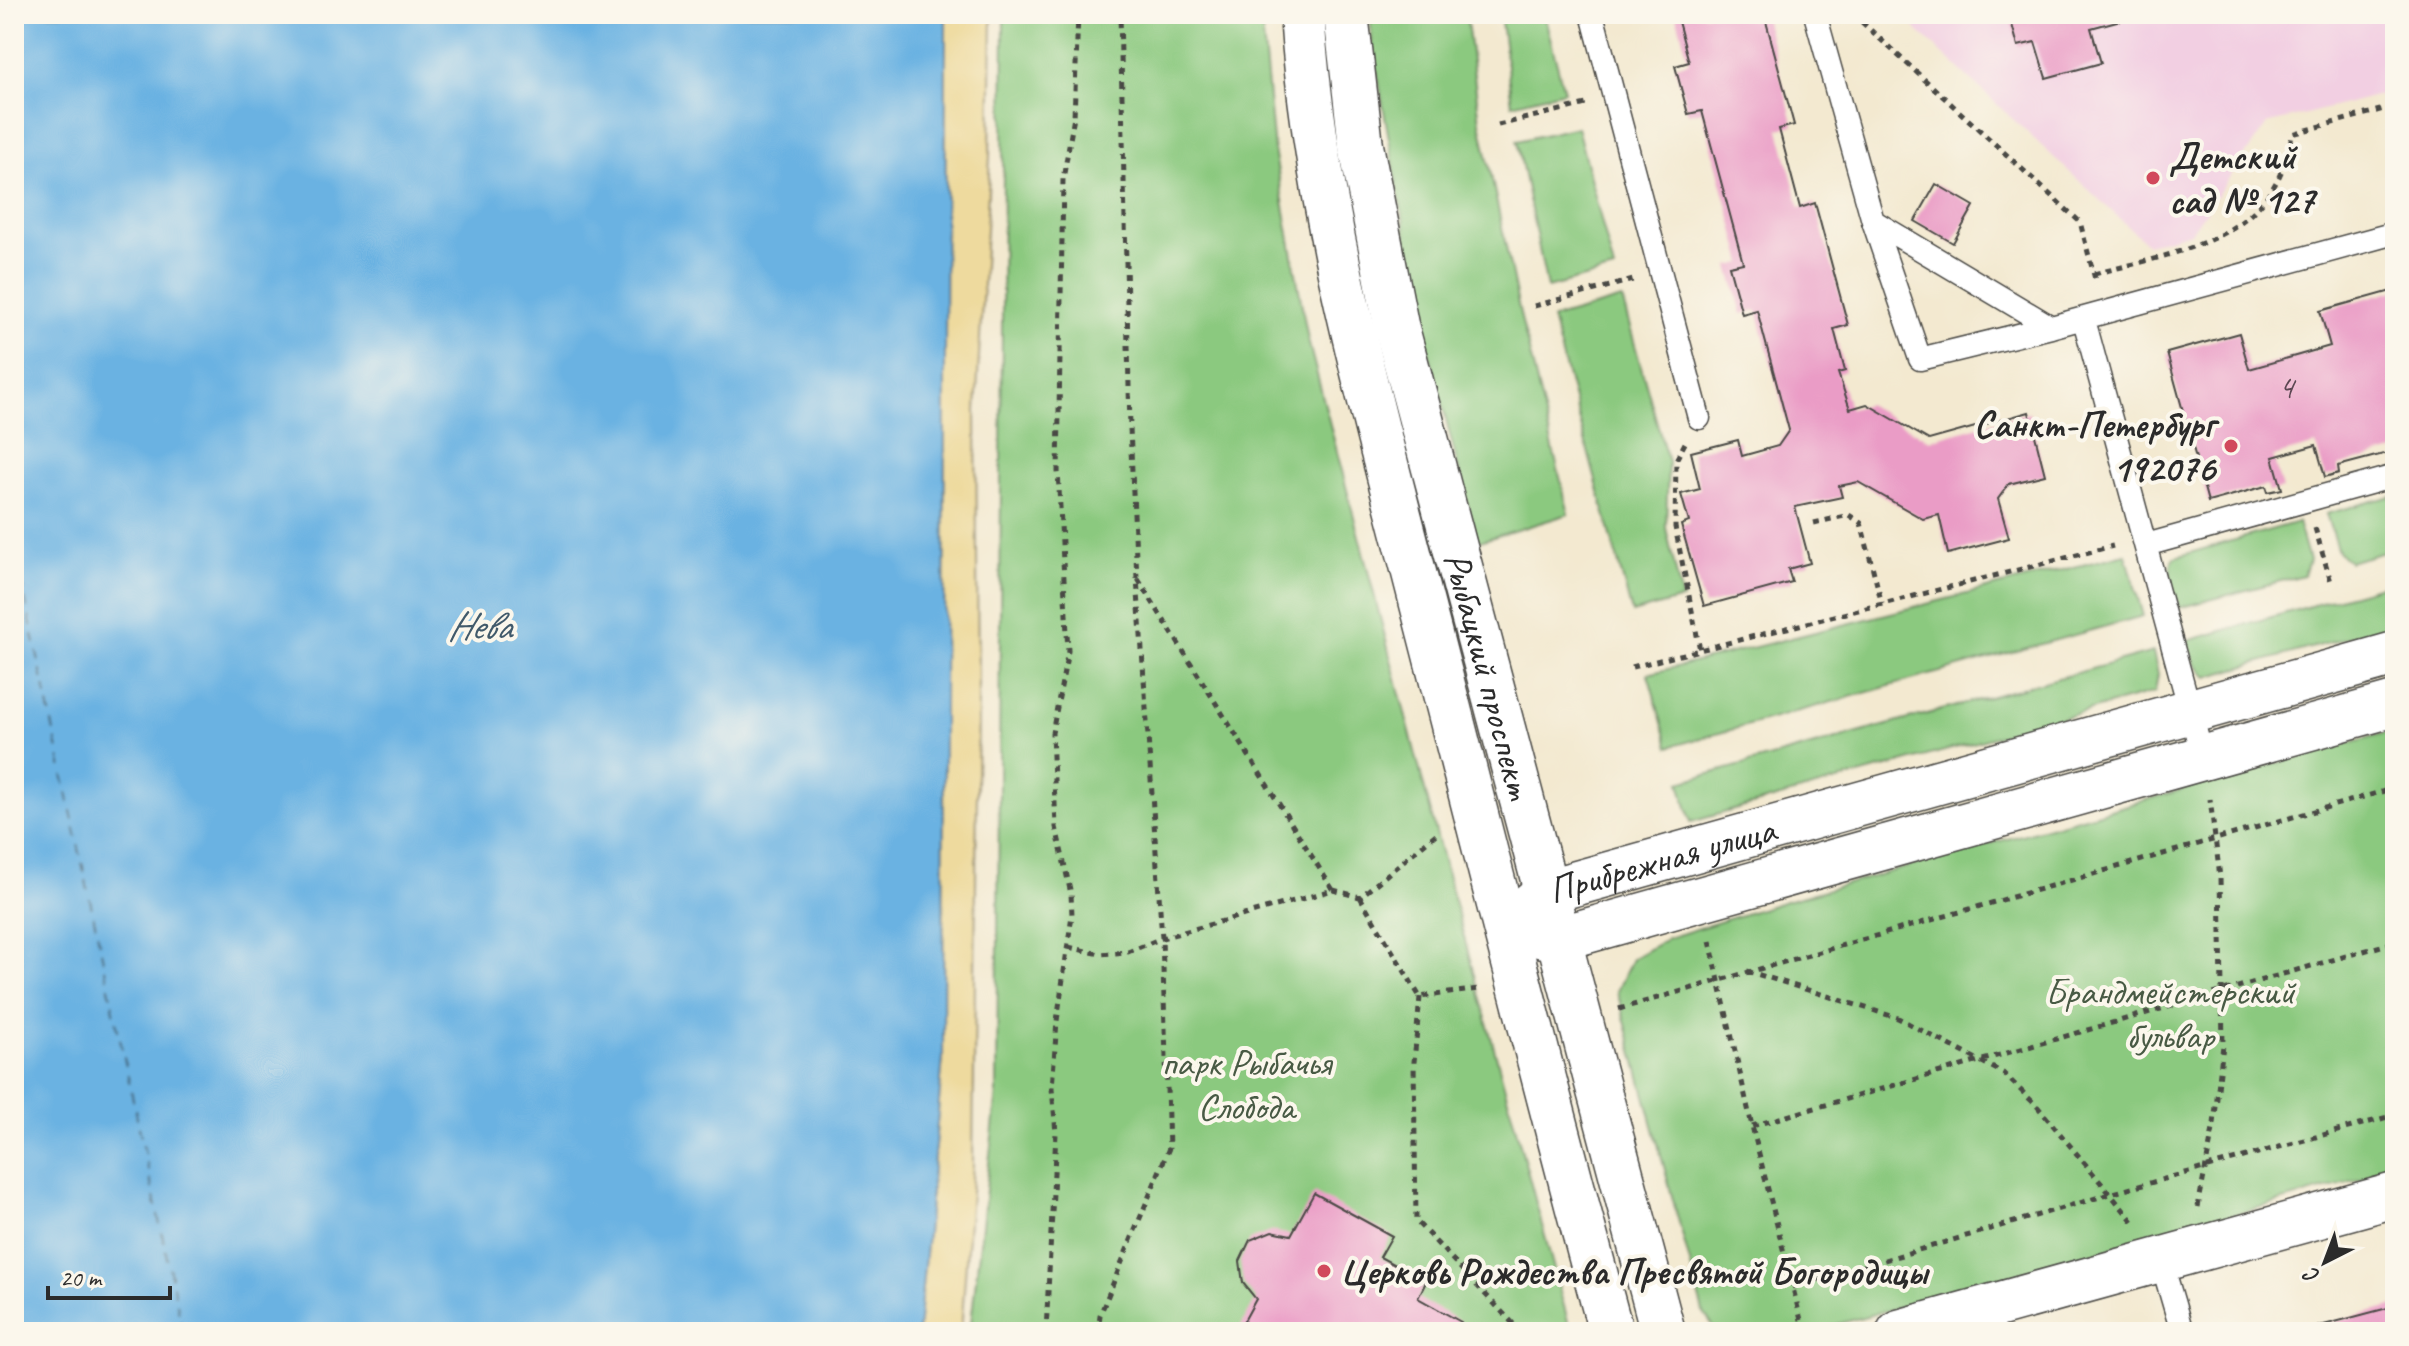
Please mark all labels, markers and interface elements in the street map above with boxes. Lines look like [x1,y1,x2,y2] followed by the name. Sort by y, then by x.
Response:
[2169,133,2318,224] place label: Детский сад № 127
[2144,169,2162,187] marker: Детский сад № 127
[2278,365,2297,408] house number: 4
[1974,401,2220,492] place label: Санкт-Петербург 192076
[2222,437,2240,455] marker: Санкт-Петербург 192076
[1433,547,1544,806] street label: Рыбацкий проспект
[447,601,515,651] water label: Нева
[1543,805,1783,914] street label: Прибрежная улица
[2045,968,2297,1059] park label: Брандмейстерский бульвар
[1161,1039,1334,1130] park label: парк Рыбачья Слобода
[2285,1222,2365,1302] north arrow
[1340,1248,1930,1295] place label: Церковь Рождества Пресвятой Богородицы
[48,1250,170,1300] scale bar
[2297,1260,2326,1290] text: С
[1315,1262,1333,1280] marker: Церковь Рождества Пресвятой Богородицы
[60,1263,103,1293] text: 20 m

